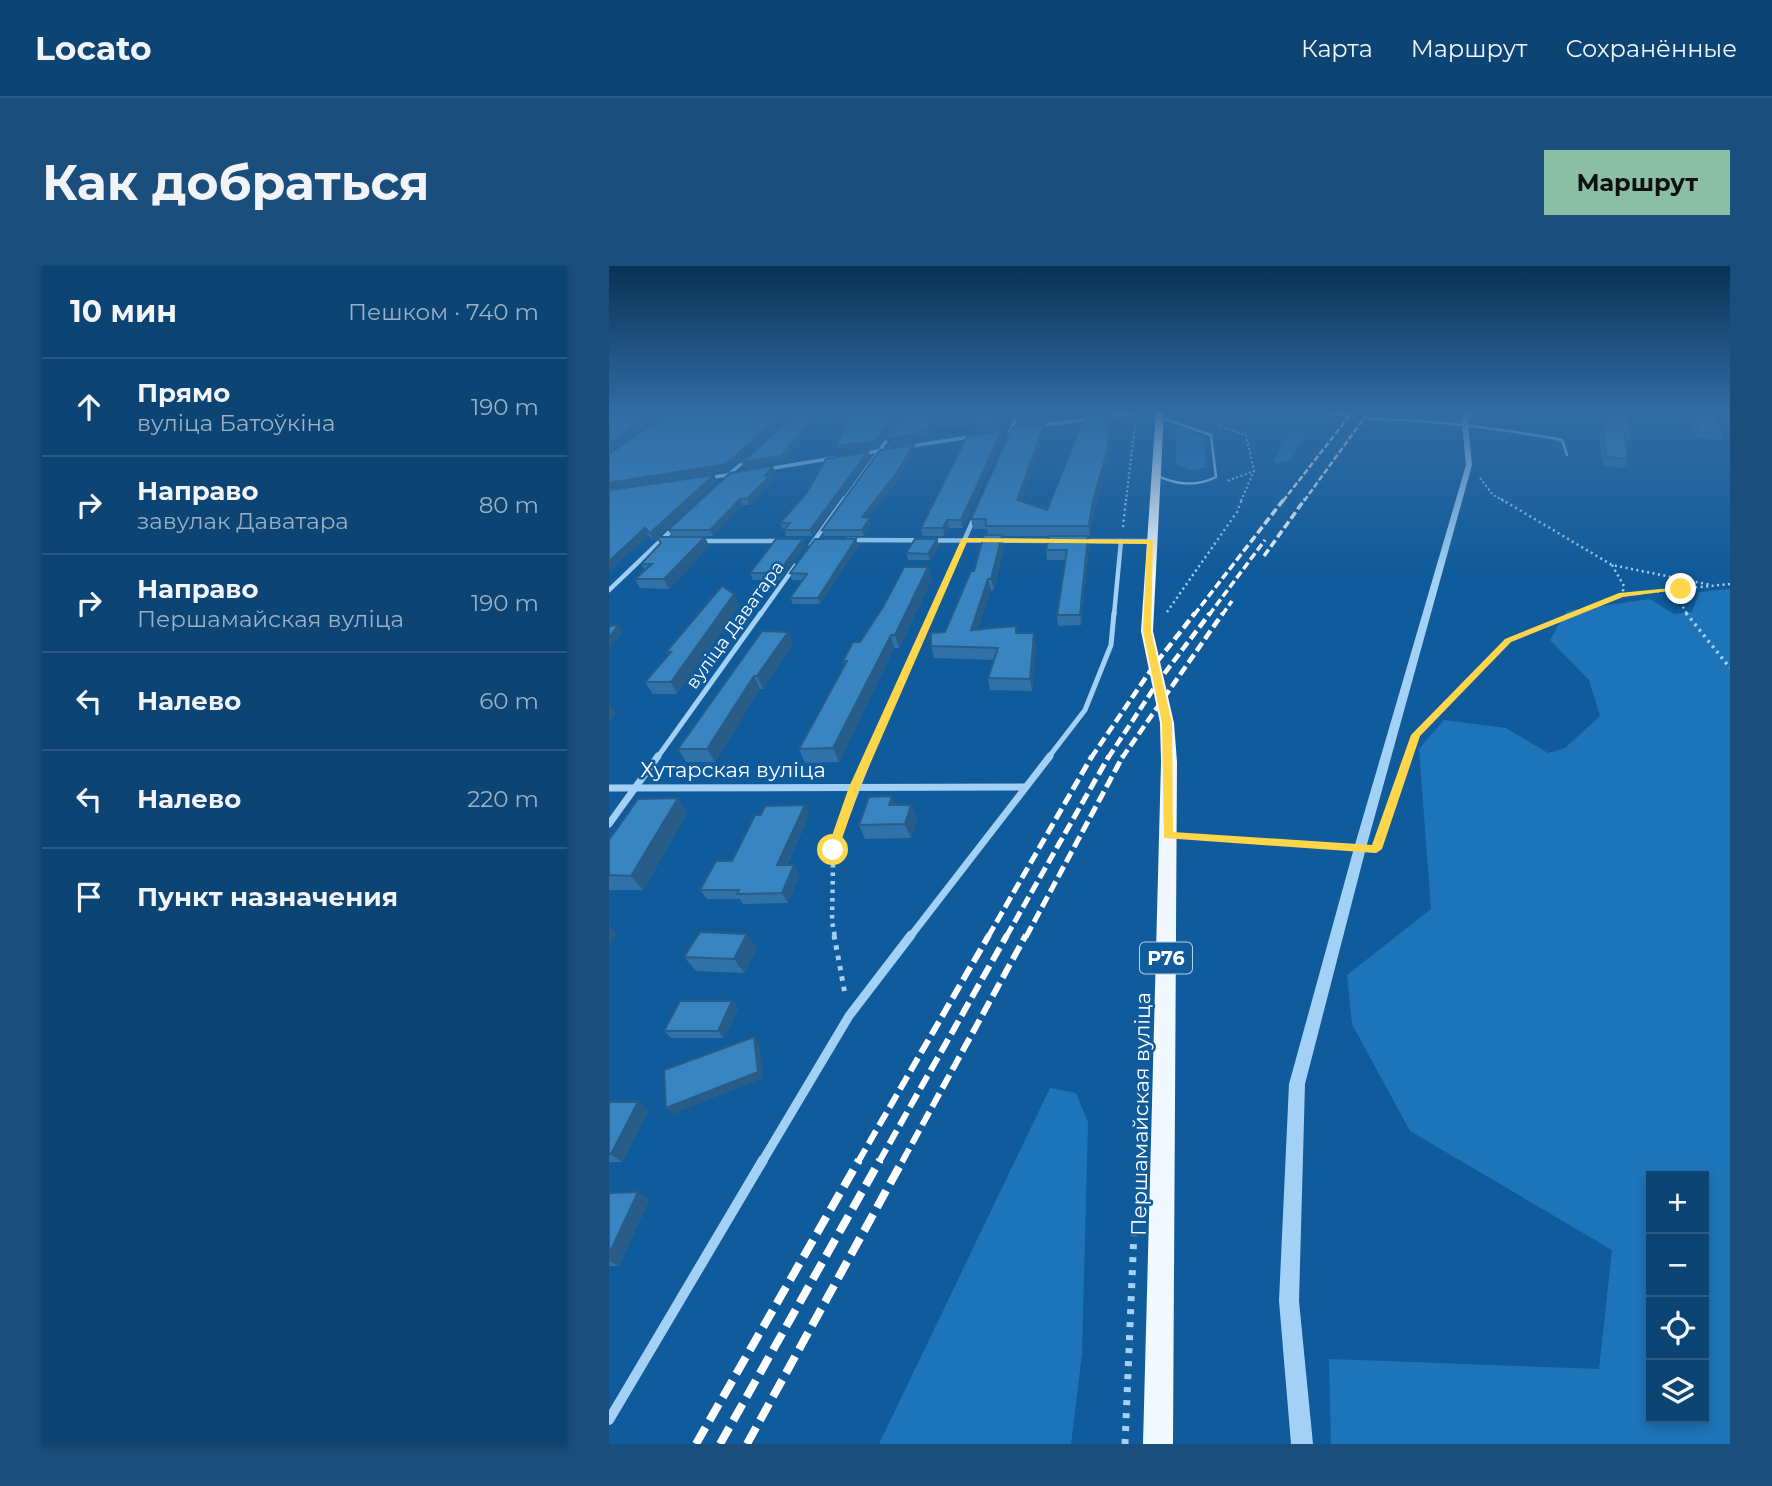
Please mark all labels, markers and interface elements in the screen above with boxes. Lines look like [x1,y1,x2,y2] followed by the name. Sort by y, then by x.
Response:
[35,28,152,68] text: Locato
[1301,34,1373,63] text: Карта
[1411,34,1527,63] text: Маршрут
[1565,34,1737,63] text: Сохранённые
[1544,150,1730,215] button: Маршрут
[42,153,430,212] text: Как добраться
[70,293,177,330] text: 10 мин
[348,298,539,326] text: Пешком · 740 m
[137,377,230,409] text: Прямо
[70,388,108,426] icon: ahead
[471,393,539,421] text: 190 m
[137,409,335,437] text: вуліца Батоўкіна
[137,475,258,507] text: Направо
[70,486,108,524] icon: right
[479,491,539,519] text: 80 m
[137,507,349,535] text: завулак Даватара
[681,557,789,693] street label: вуліца Даватара
[137,573,258,605] text: Направо
[1665,573,1696,604] route end
[70,584,108,622] icon: right
[471,589,539,617] text: 190 m
[137,605,404,633] text: Першамайская вуліца
[70,682,108,720] icon: left
[137,685,241,717] text: Налево
[479,687,539,715] text: 60 m
[640,757,826,782] street label: Хутарская вуліца
[70,780,108,818] icon: left
[137,783,241,815] text: Налево
[467,785,539,813] text: 220 m
[817,834,848,865] route start
[70,878,108,916] icon: arrive
[137,881,398,913] text: Пункт назначения
[1140,943,1192,974] road number: Р76
[1126,992,1155,1236] street label: Першамайская вуліца
[1646,1171,1709,1423] map controls
[1646,1171,1709,1234] button: +
[1646,1234,1709,1297] button: −
[1646,1297,1709,1360] button: locate
[1646,1360,1709,1423] button: layers

